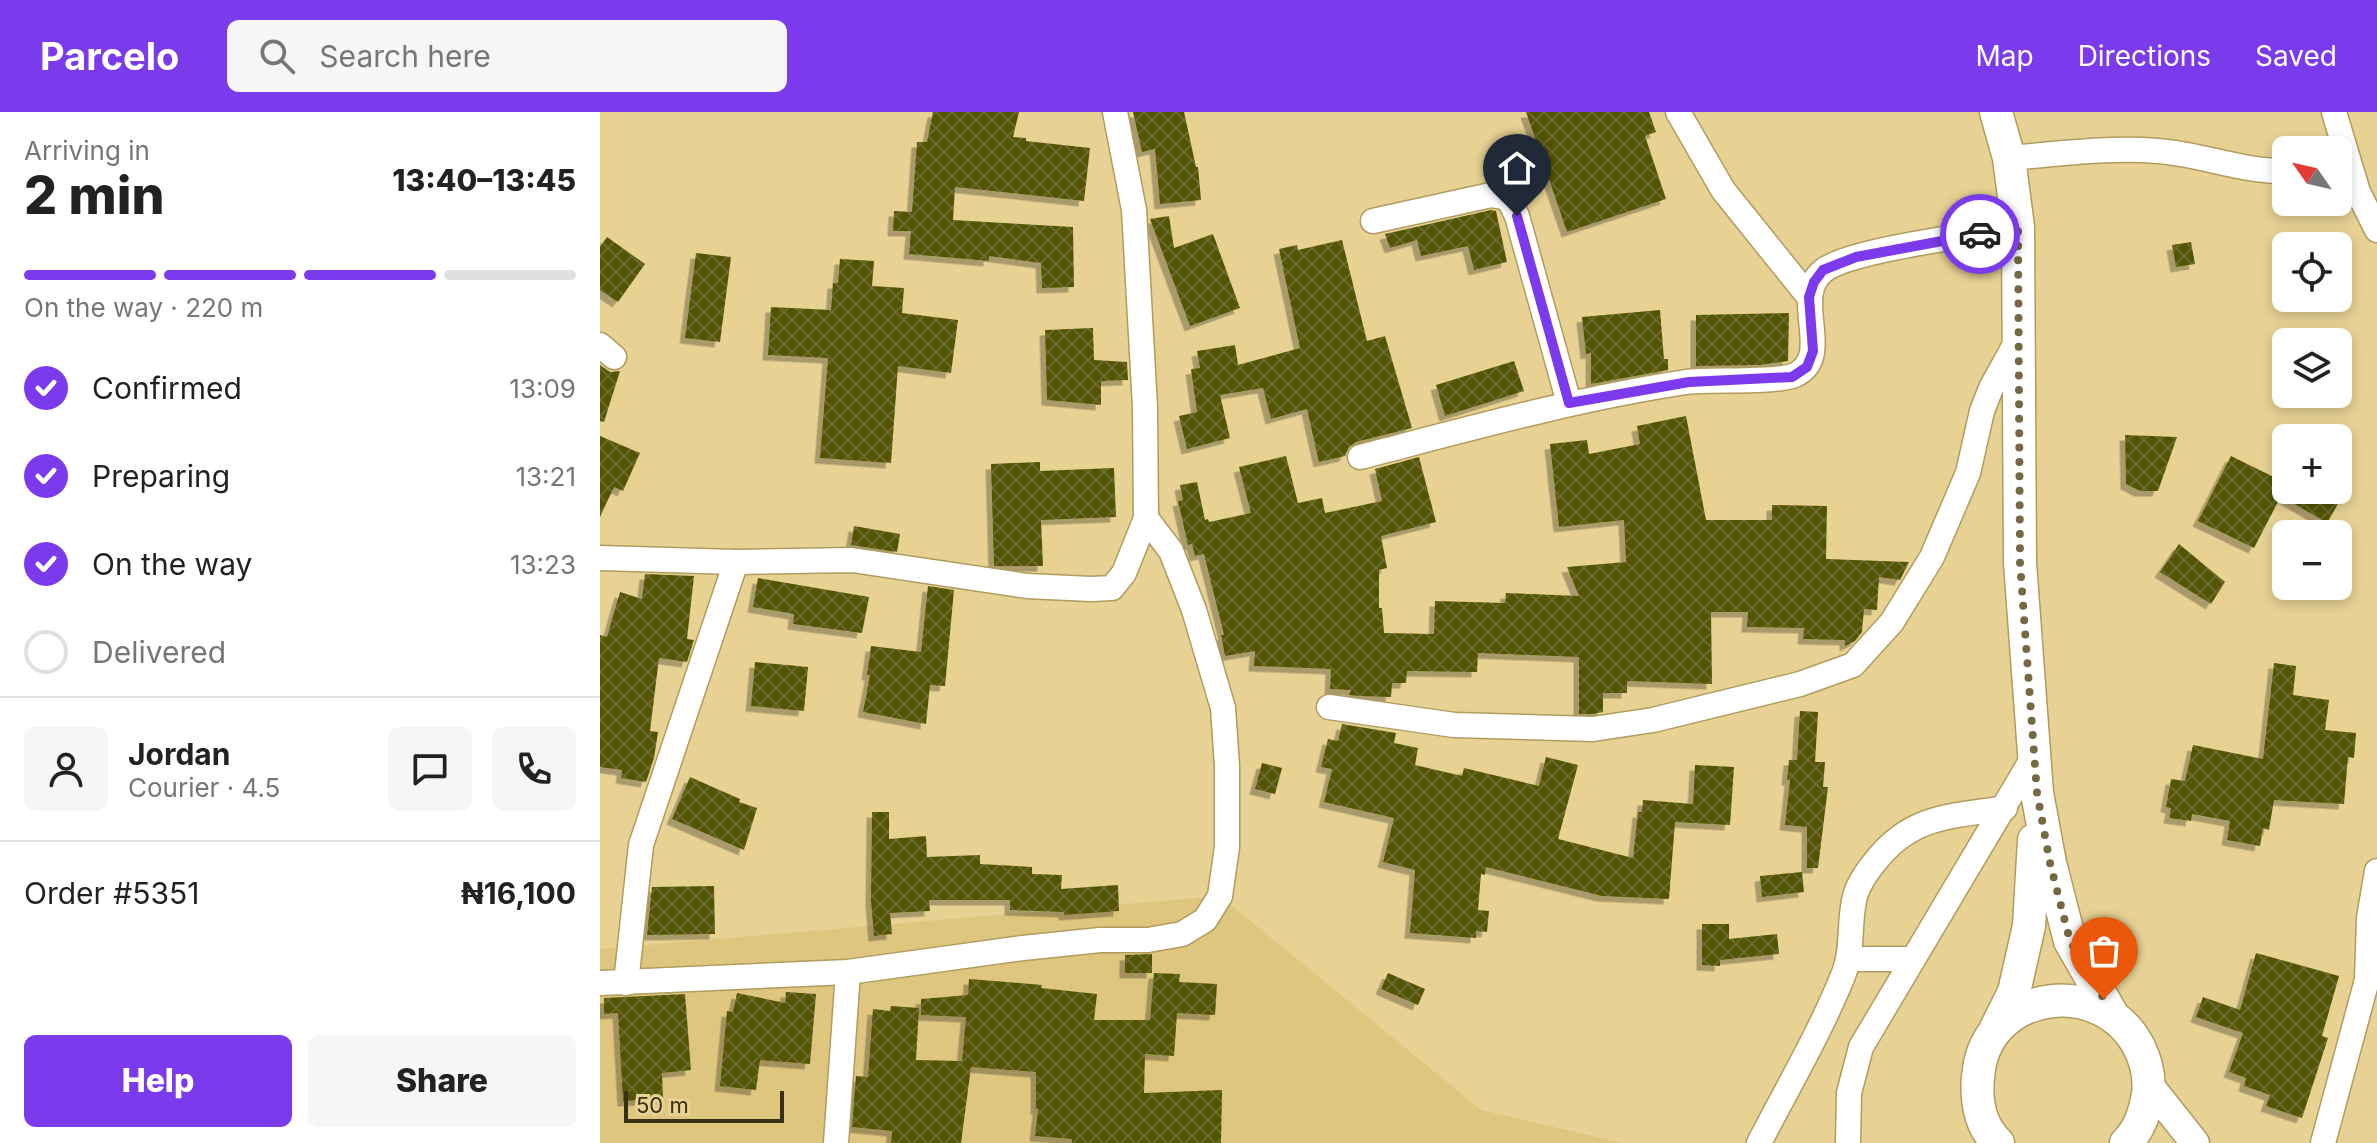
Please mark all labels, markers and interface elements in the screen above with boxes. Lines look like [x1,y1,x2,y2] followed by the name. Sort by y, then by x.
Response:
[227,20,787,92] search box
[40,33,179,79] text: Parcelo
[255,34,299,78] icon: search
[319,38,491,74] text: Search here
[1975,39,2034,73] text: Map
[2078,39,2211,73] text: Directions
[2255,39,2337,73] text: Saved
[1483,134,1551,216] pin
[24,135,150,166] text: Arriving in
[2272,136,2352,216] north arrow
[2272,136,2352,600] map controls
[1495,146,1539,190] icon: home
[392,162,576,198] text: 13:40–13:45
[24,164,165,227] text: 2 min
[1940,194,2020,274] courier
[1958,212,2002,256] icon: car
[2272,232,2352,312] button: locate
[24,292,263,323] text: On the way · 220 m
[2272,328,2352,408] button: layers
[24,366,68,410] icon: check
[92,370,242,406] text: Confirmed
[509,373,576,404] text: 13:09
[2272,424,2352,504] button: +
[24,454,68,498] icon: check
[92,458,230,494] text: Preparing
[515,461,576,492] text: 13:21
[2272,520,2352,600] button: −
[24,542,68,586] icon: check
[92,546,252,582] text: On the way
[510,549,576,580] text: 13:23
[92,634,226,670] text: Delivered
[24,727,108,811] button: person
[388,727,472,811] button: chat
[492,727,576,811] button: phone
[128,736,230,772] text: Jordan
[128,772,280,803] text: Courier · 4.5
[24,875,200,911] text: Order #5351
[461,875,576,911] text: ₦16,100
[2070,917,2138,999] pin
[2082,929,2126,973] icon: bag
[24,1035,292,1127] button: Help
[308,1035,576,1127] button: Share
[624,1087,784,1123] scale bar
[636,1092,689,1118] text: 50 m

